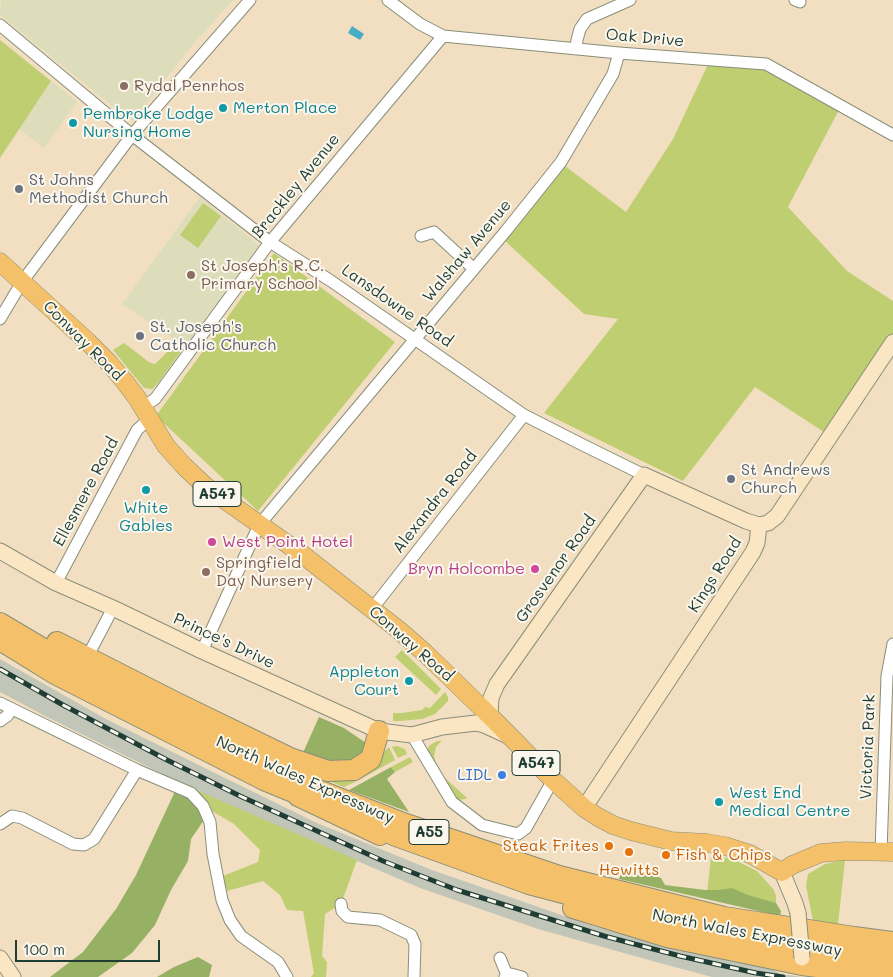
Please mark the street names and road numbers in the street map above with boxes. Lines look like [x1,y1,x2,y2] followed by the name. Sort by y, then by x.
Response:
[605,25,685,51] street label: Oak Drive
[248,130,344,242] street label: Brackley Avenue
[419,196,515,306] street label: Walshaw Avenue
[338,261,456,351] street label: Lansdowne Road
[39,297,127,385] street label: Conway Road
[49,434,123,550] street label: Ellesmere Road
[389,447,481,557] street label: Alexandra Road
[193,482,241,506] road number: A547
[512,512,600,626] street label: Grosvenor Road
[684,534,746,616] street label: Kings Road
[365,602,457,686] street label: Conway Road
[170,609,278,673] street label: Prince's Drive
[857,694,879,800] street label: Victoria Park
[213,732,397,828] street label: North Wales Expressway
[512,750,560,776] road number: A547
[409,820,449,844] road number: A55
[651,905,843,961] street label: North Wales Expressway

